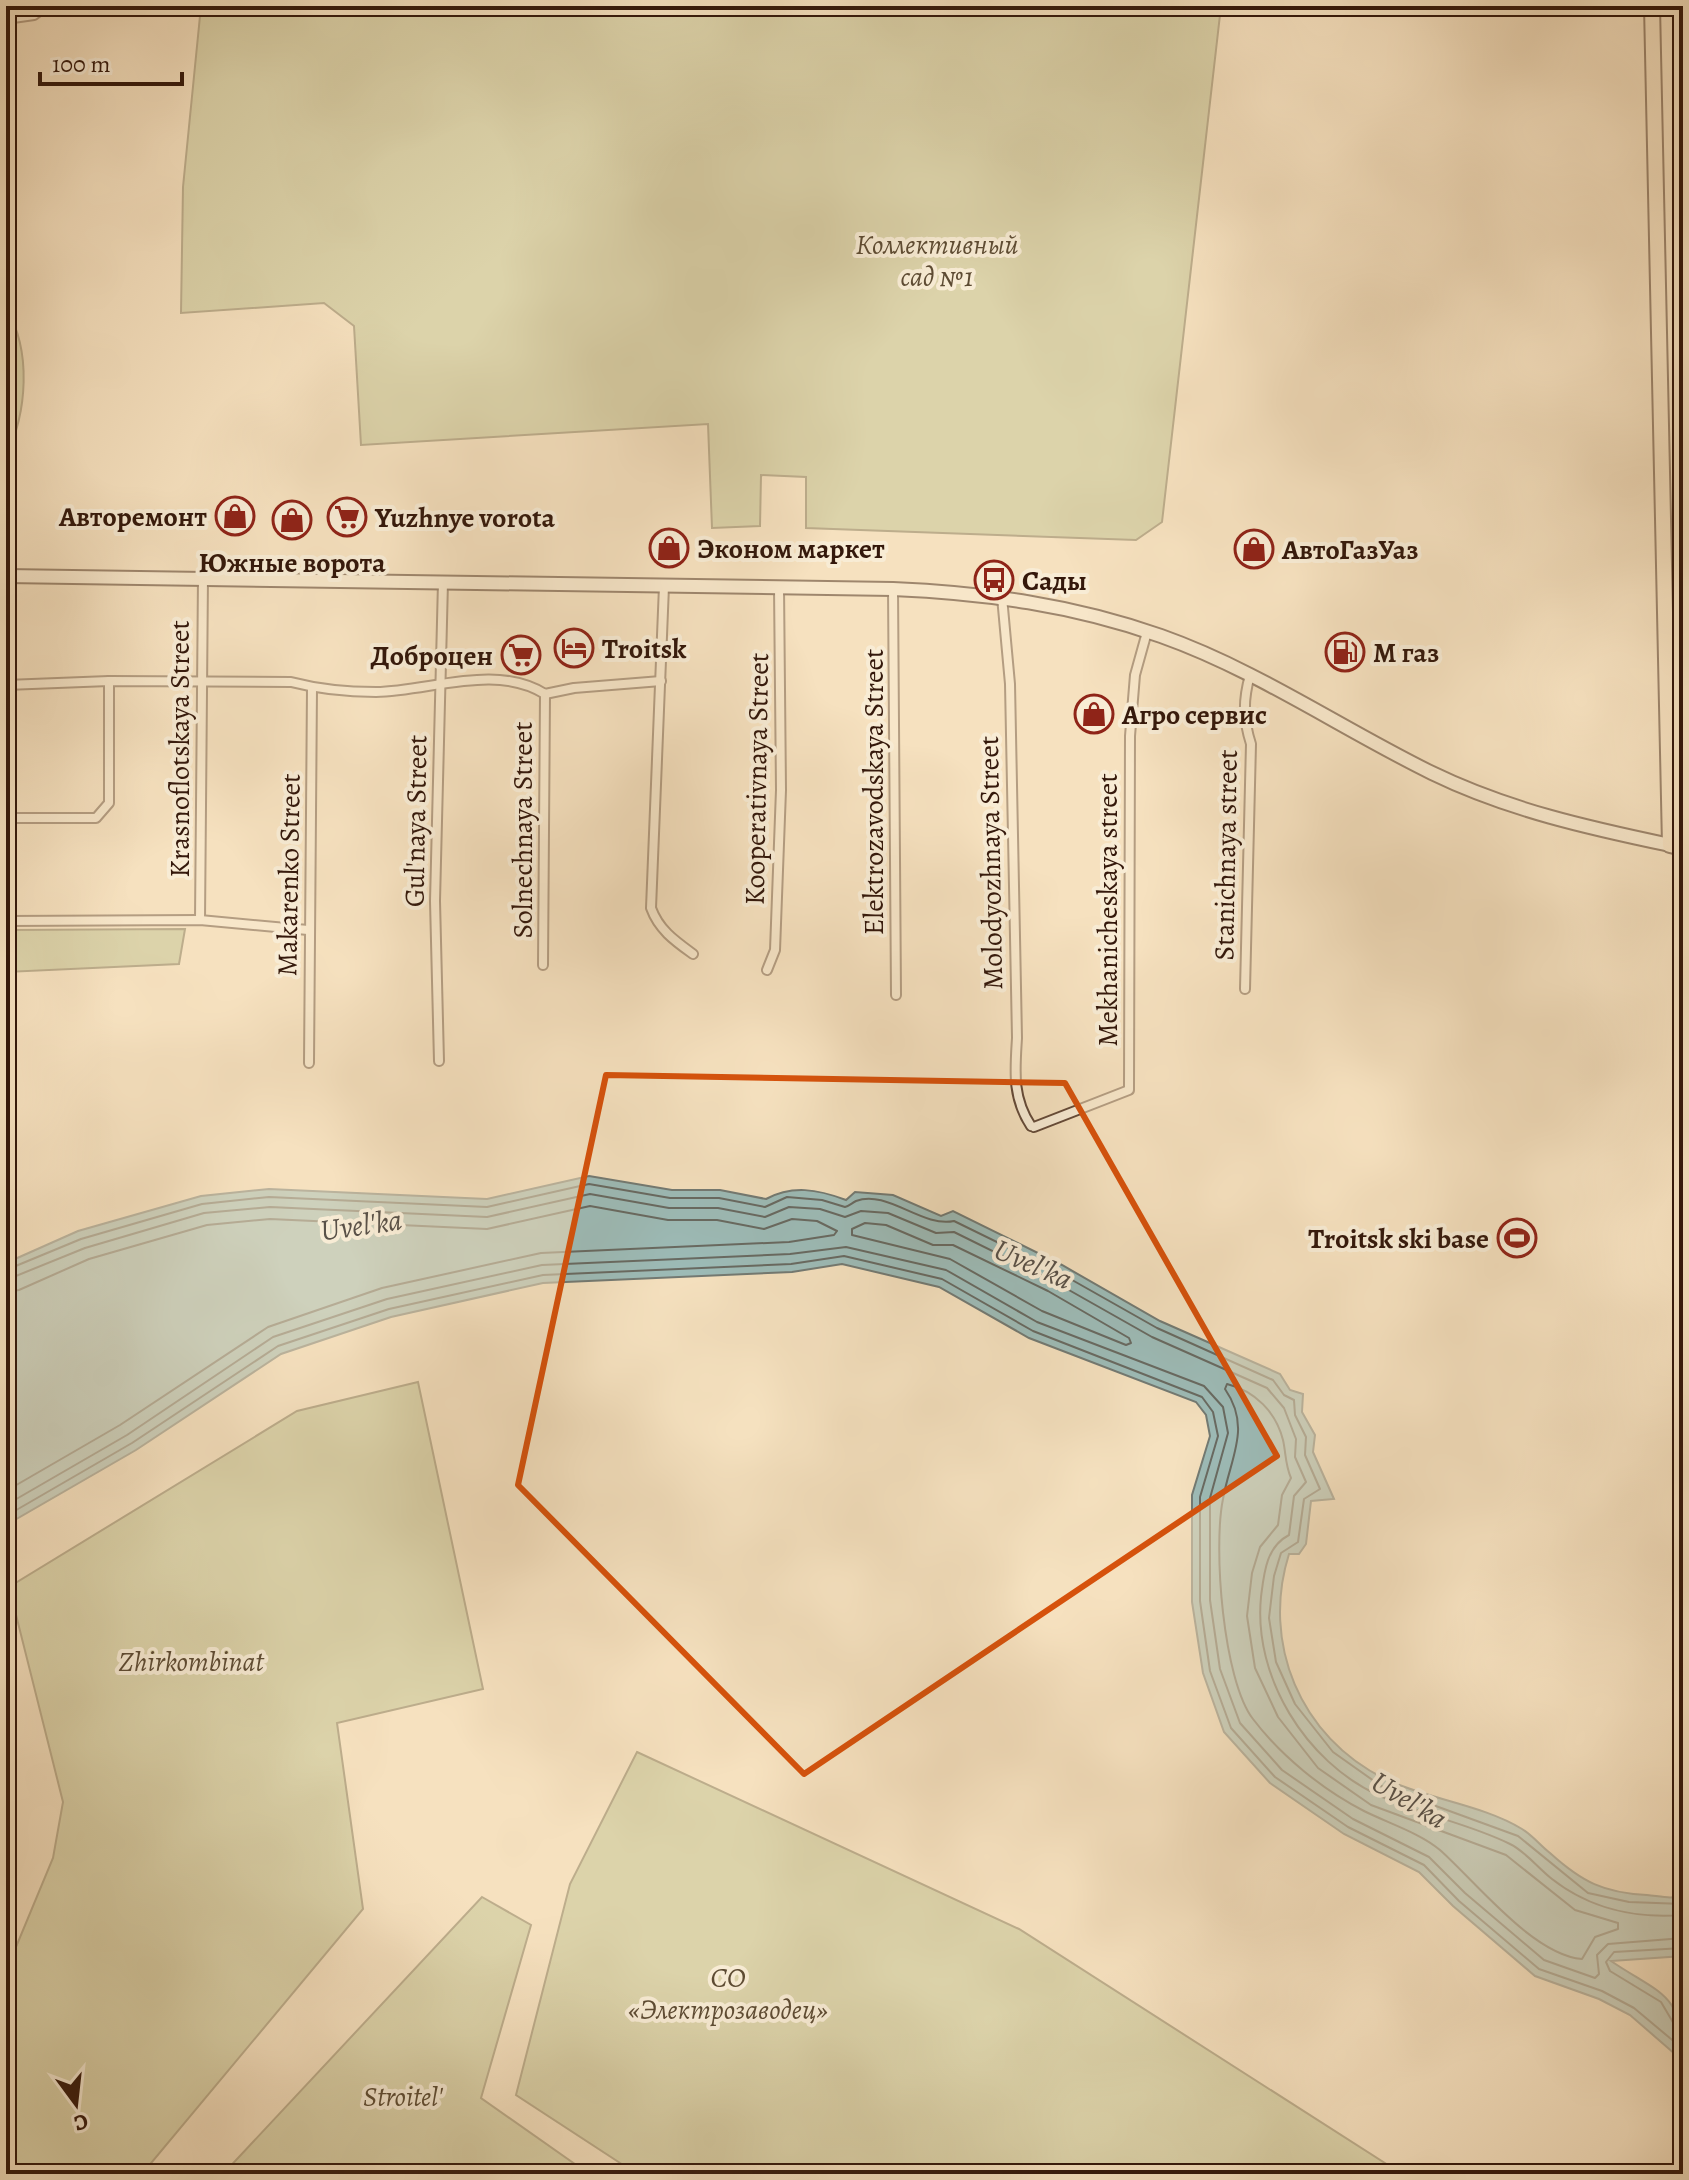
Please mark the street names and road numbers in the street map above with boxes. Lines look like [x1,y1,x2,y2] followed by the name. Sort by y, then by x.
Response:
[161,620,199,878] street label: Krasnoflotskaya Street
[855,649,893,935] street label: Elektrozavodskaya Street
[736,653,778,906] street label: Kooperativnaya Street
[504,721,542,939] street label: Solnechnaya Street
[395,735,437,908] street label: Gul'naya Street
[970,736,1012,990] street label: Molodyozhnaya Street
[1205,749,1247,961] street label: Stanichnaya street
[268,773,310,977] street label: Makarenko Street
[1089,773,1127,1047] street label: Mekhanicheskaya street

